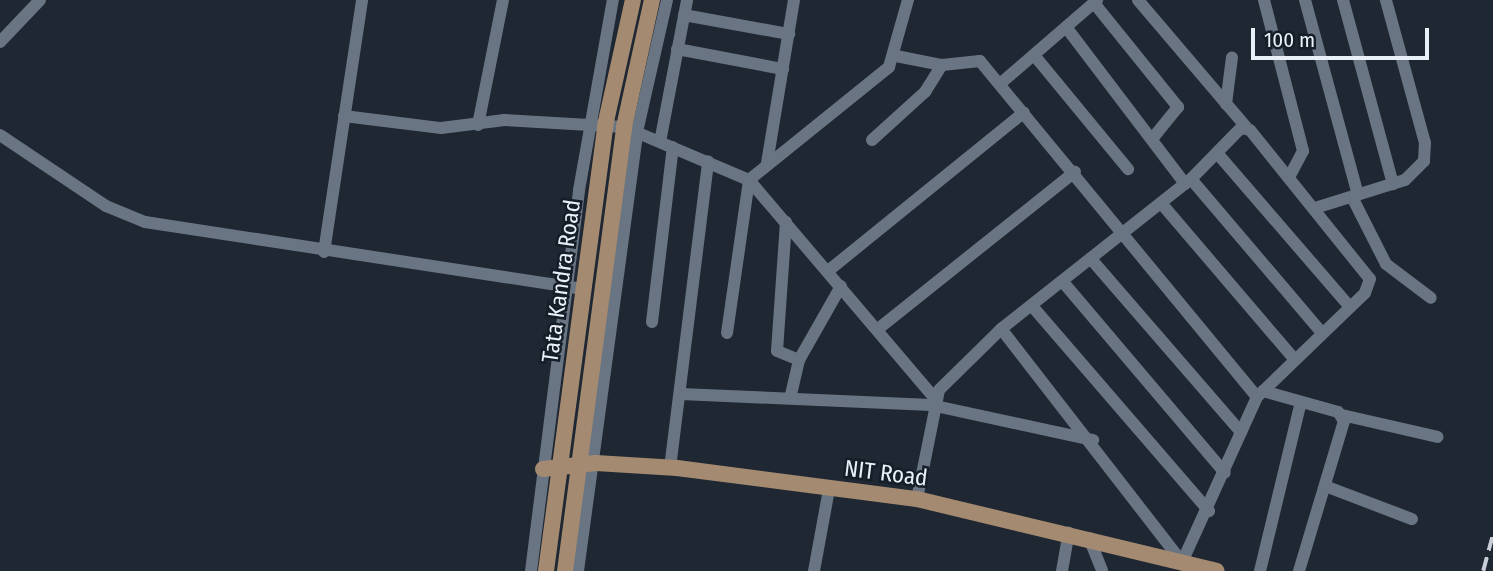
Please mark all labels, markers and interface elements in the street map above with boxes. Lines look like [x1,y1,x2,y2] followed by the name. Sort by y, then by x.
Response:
[1255,14,1434,58] scale bar
[1264,27,1315,53] text: 100 m
[536,198,586,364] street label: Tata Kandra Road
[843,454,929,492] street label: NIT Road

